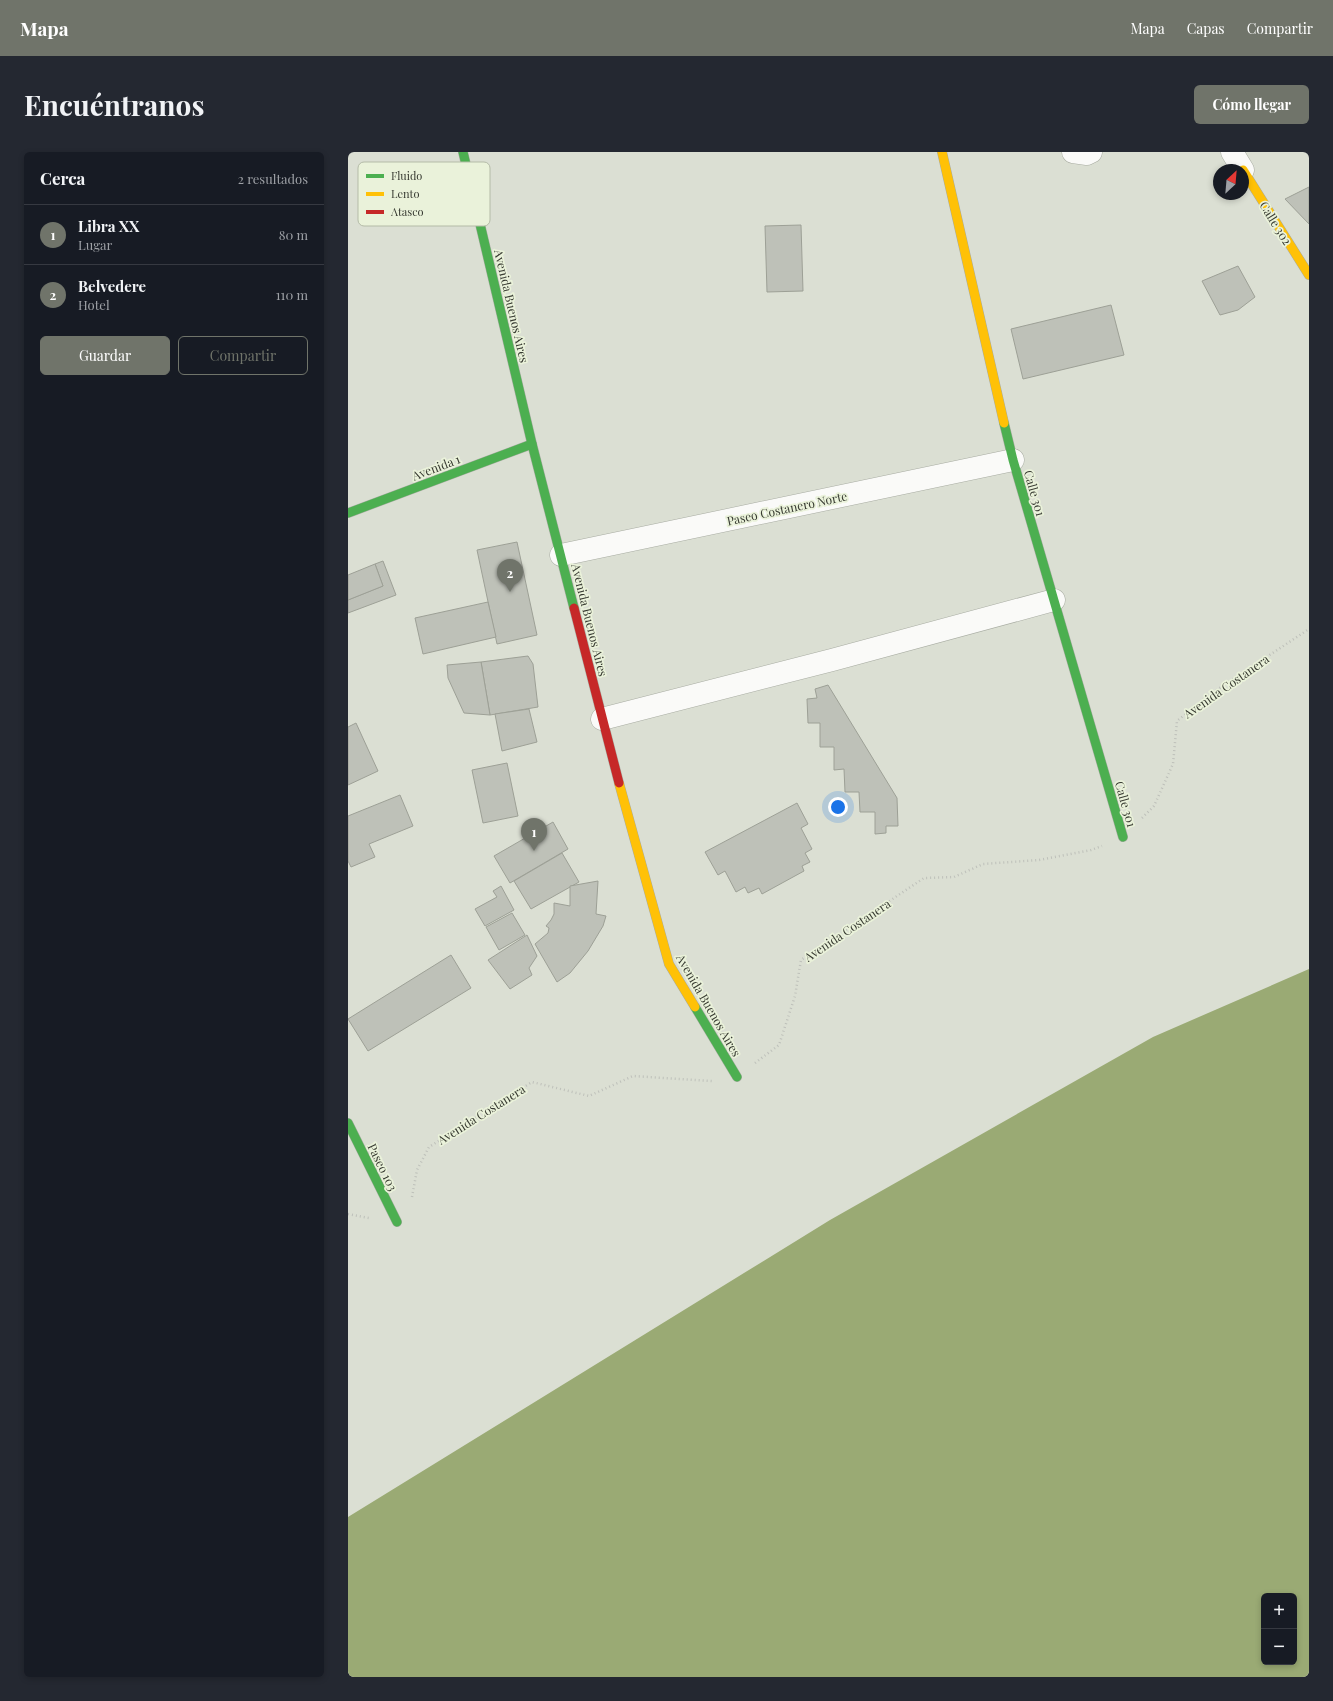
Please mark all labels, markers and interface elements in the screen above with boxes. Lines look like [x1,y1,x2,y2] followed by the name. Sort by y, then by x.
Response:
[20,15,69,41] text: Mapa
[1130,19,1165,38] text: Mapa
[1187,19,1225,38] text: Capas
[1247,19,1313,38] text: Compartir
[1194,85,1309,124] button: Cómo llegar
[24,86,204,123] text: Encuéntranos
[358,162,490,226] legend
[1213,164,1249,200] north arrow
[40,167,85,189] text: Cerca
[391,168,422,183] text: Fluido
[238,170,308,187] text: 2 resultados
[391,186,420,201] text: Lento
[1256,198,1296,248] street label: Calle 302
[390,204,424,219] text: Atasco
[78,216,139,236] text: Libra XX
[51,226,55,243] text: 1
[279,226,308,243] text: 80 m
[78,236,112,253] text: Lugar
[491,247,533,364] street label: Avenida Buenos Aires
[78,276,146,296] text: Belvedere
[50,286,56,303] text: 2
[276,286,308,303] text: 110 m
[78,296,110,313] text: Hotel
[40,336,170,375] button: Guardar
[178,336,308,375] button: Compartir
[409,450,463,484] street label: Avenida 1
[1021,468,1049,518] street label: Calle 301
[725,487,849,529] street label: Paseo Costanero Norte
[497,559,523,592] pin: 2
[568,561,612,678] street label: Avenida Buenos Aires
[1179,651,1272,722] street label: Avenida Costanera
[1112,779,1140,829] street label: Calle 301
[828,797,848,817] your location
[521,818,547,851] pin: 1
[800,895,893,965] street label: Avenida Costanera
[673,950,745,1059] street label: Avenida Buenos Aires
[433,1080,528,1148] street label: Avenida Costanera
[365,1141,401,1193] street label: Paseo 103
[1261,1593,1297,1665] map controls
[1261,1593,1297,1629] button: +
[1261,1629,1297,1665] button: −

